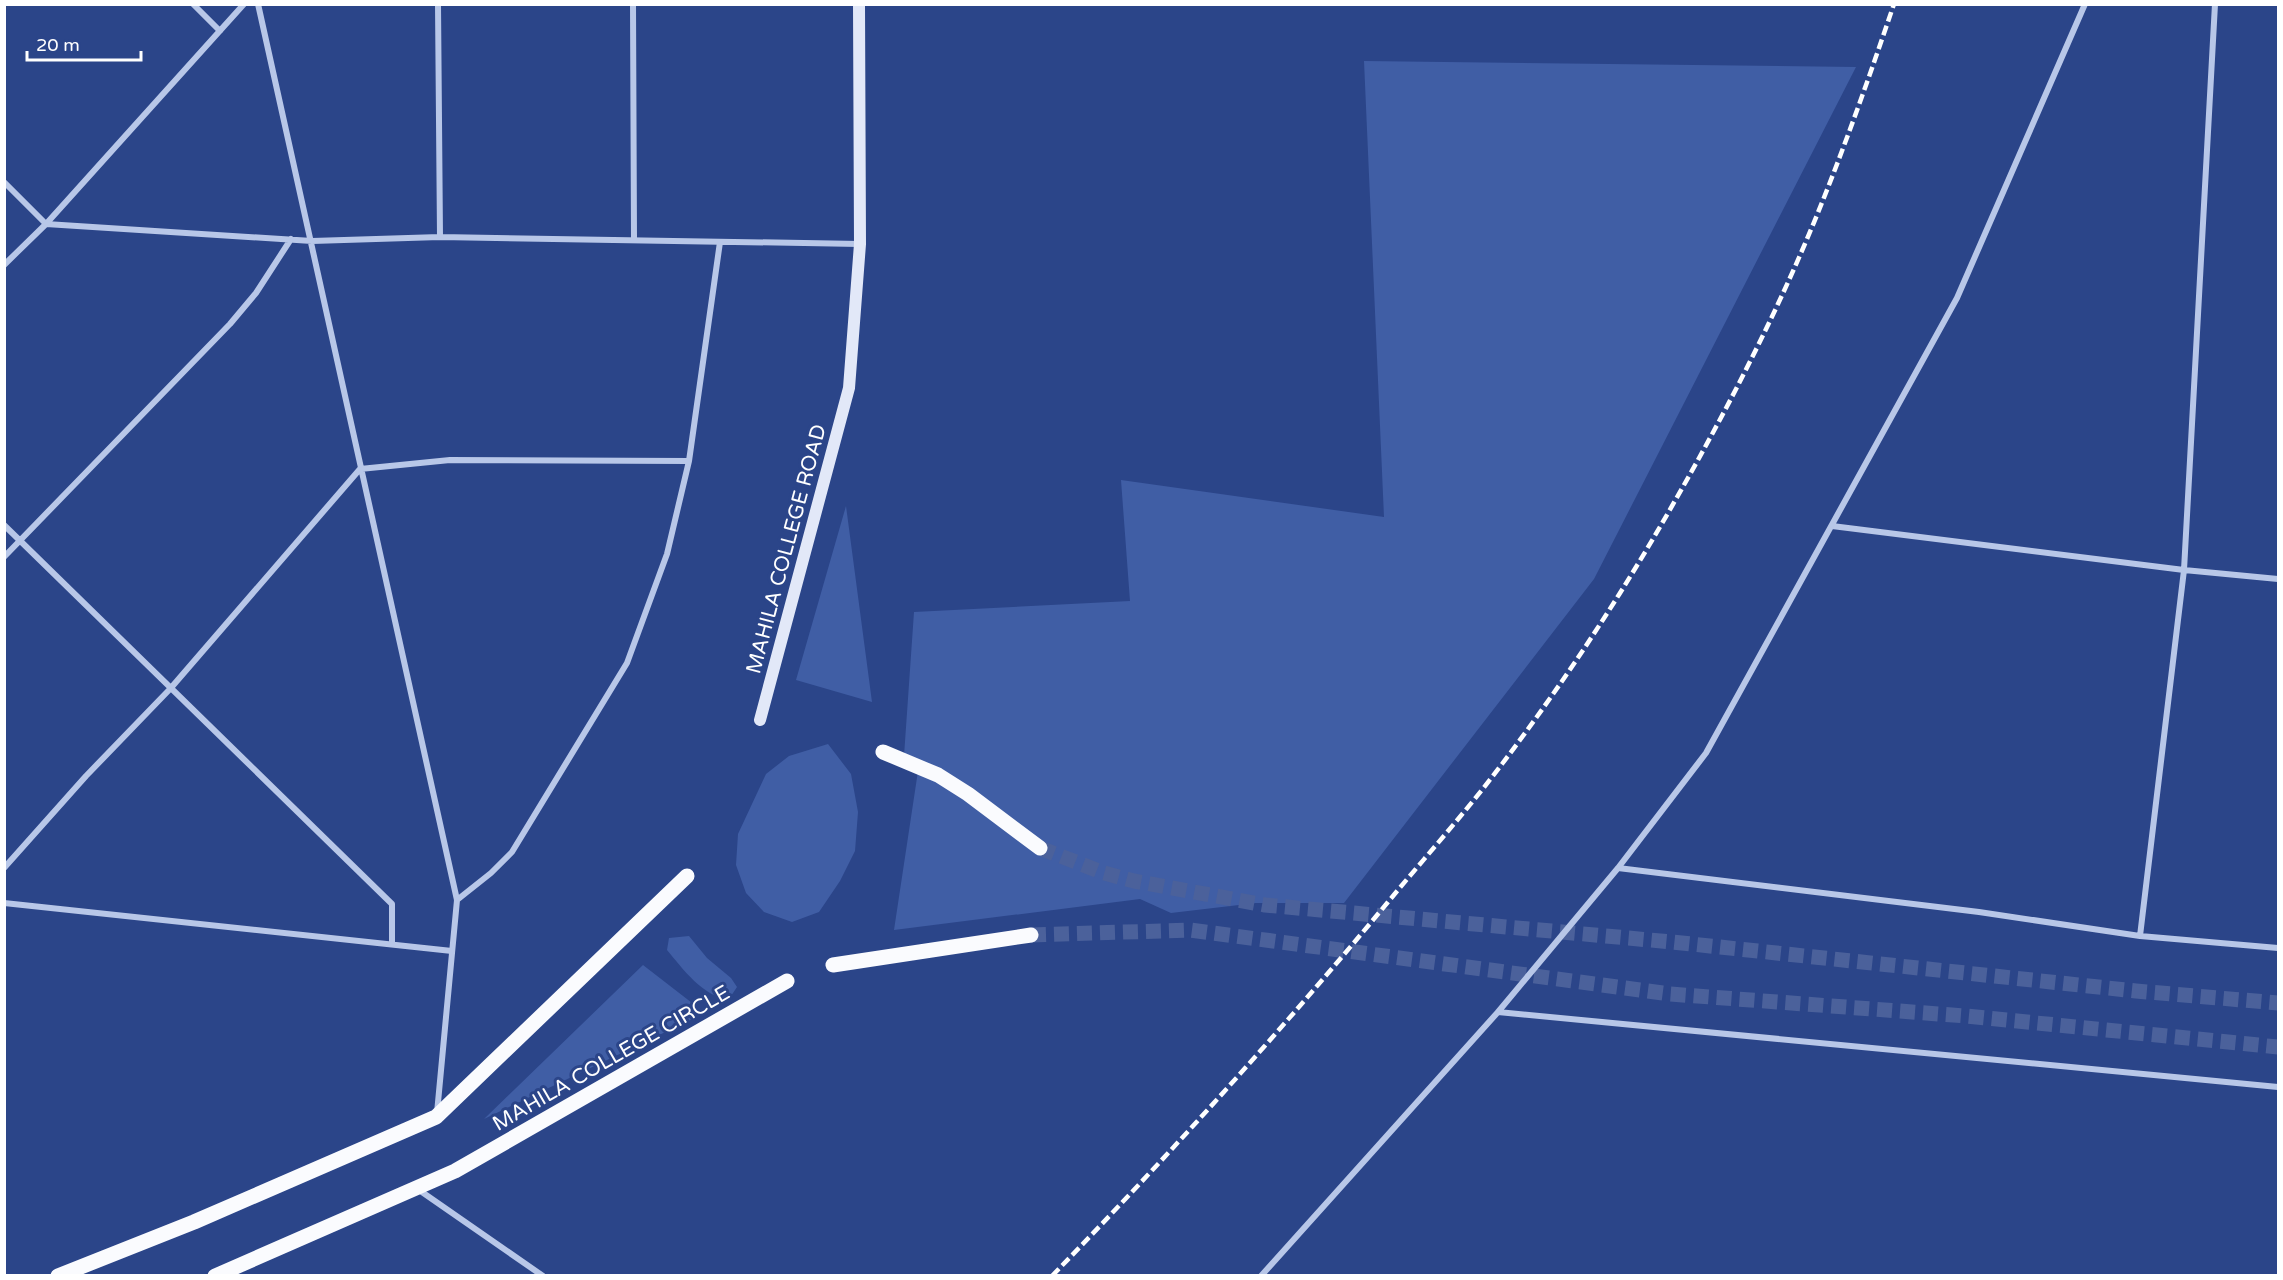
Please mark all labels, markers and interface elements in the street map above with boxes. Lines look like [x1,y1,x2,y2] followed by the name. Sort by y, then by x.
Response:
[27,24,141,62] scale bar
[36,34,80,56] text: 20 m
[741,422,832,677] street label: MAHILA COLLEGE ROAD
[488,980,734,1137] street label: MAHILA COLLEGE CIRCLE

